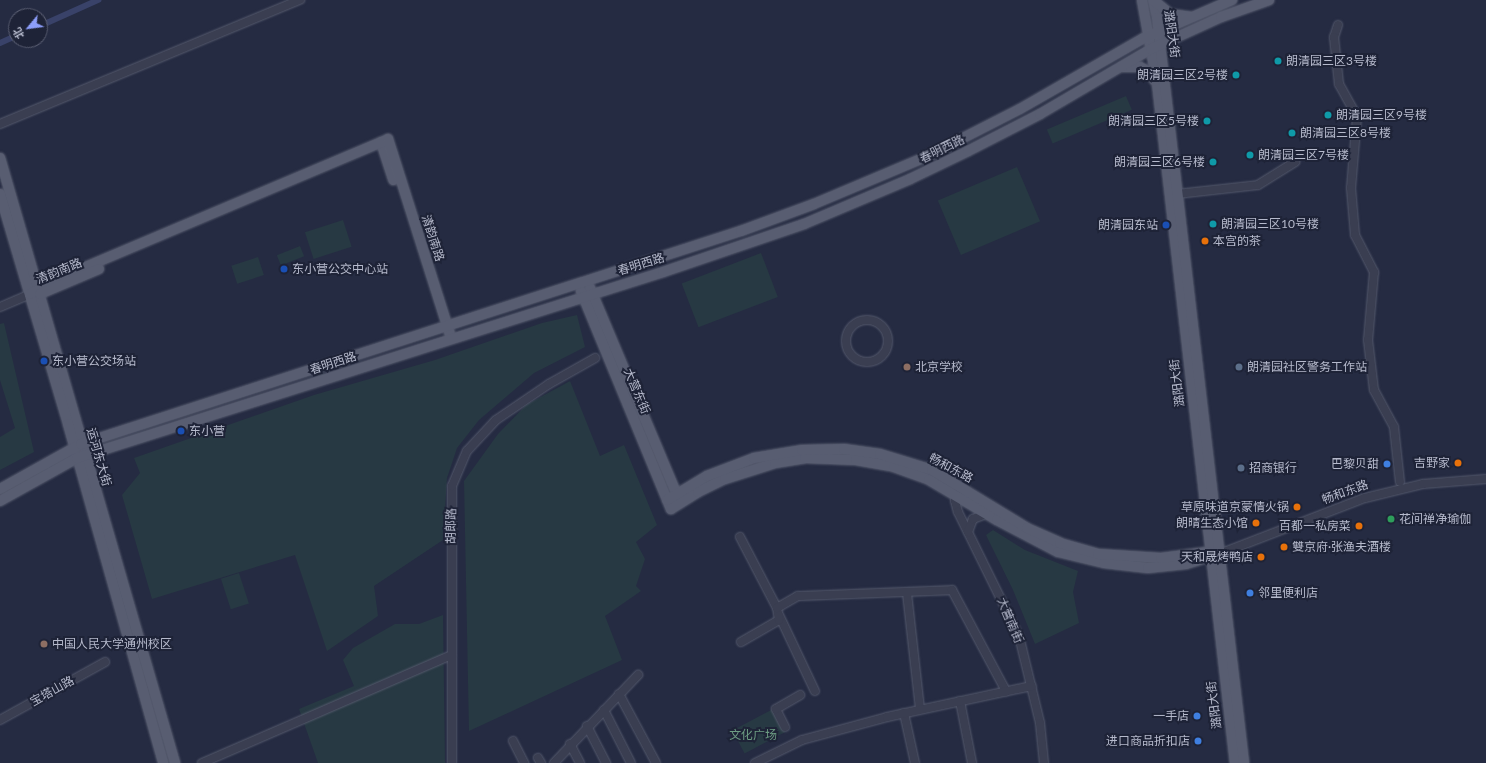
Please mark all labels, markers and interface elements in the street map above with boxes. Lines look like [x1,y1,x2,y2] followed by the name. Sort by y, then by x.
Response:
[8,8,48,48] north arrow
[1162,9,1182,59] street label: 潞阳大街
[10,26,26,42] text: 北
[1286,54,1377,68] place label: 朗清园三区3号楼
[1273,56,1283,66] marker: 朗清园三区3号楼
[1137,68,1228,82] place label: 朗清园三区2号楼
[1231,70,1241,80] marker: 朗清园三区2号楼
[1336,108,1427,122] place label: 朗清园三区9号楼
[1323,110,1333,120] marker: 朗清园三区9号楼
[1108,114,1199,128] place label: 朗清园三区5号楼
[1202,116,1212,126] marker: 朗清园三区5号楼
[1300,126,1391,140] place label: 朗清园三区8号楼
[1287,128,1297,138] marker: 朗清园三区8号楼
[917,132,967,166] street label: 春明西路
[1258,148,1349,162] place label: 朗清园三区7号楼
[1245,150,1255,160] marker: 朗清园三区7号楼
[1114,155,1205,169] place label: 朗清园三区6号楼
[1208,157,1218,167] marker: 朗清园三区6号楼
[419,213,447,263] street label: 清韵南路
[1221,217,1319,231] place label: 朗清园三区10号楼
[1098,218,1158,232] place label: 朗清园东站
[1208,219,1218,229] marker: 朗清园三区10号楼
[1161,220,1171,230] marker: 朗清园东站
[1213,234,1261,248] place label: 本宫的茶
[1200,236,1210,246] marker: 本宫的茶
[616,250,666,278] street label: 春明西路
[34,255,84,287] street label: 清韵南路
[292,262,388,276] place label: 东小营公交中心站
[279,264,289,274] marker: 东小营公交中心站
[308,349,358,377] street label: 春明西路
[52,354,136,368] place label: 东小营公交场站
[39,356,49,366] marker: 东小营公交场站
[1167,358,1187,408] street label: 潞阳大街
[915,360,963,374] place label: 北京学校
[1247,360,1367,374] place label: 朗清园社区警务工作站
[902,362,912,372] marker: 北京学校
[1234,362,1244,372] marker: 朗清园社区警务工作站
[621,366,653,416] street label: 大营东街
[189,424,225,438] place label: 东小营
[84,426,114,488] street label: 运河东大街
[176,426,186,436] marker: 东小营
[926,450,976,486] street label: 畅和东路
[1414,456,1450,470] place label: 吉野家
[1331,457,1379,471] place label: 巴黎贝甜
[1453,458,1463,468] marker: 吉野家
[1382,459,1392,469] marker: 巴黎贝甜
[1249,461,1297,475] place label: 招商银行
[1236,463,1246,473] marker: 招商银行
[1320,477,1370,507] street label: 畅和东路
[1181,500,1289,514] place label: 草原味道京蒙情火锅
[1292,502,1302,512] marker: 草原味道京蒙情火锅
[443,508,459,544] street label: 胡郎路
[1399,512,1471,526] place label: 花间禅净瑜伽
[1386,514,1396,524] marker: 花间禅净瑜伽
[1176,516,1248,530] place label: 朗晴生态小馆
[1251,518,1261,528] marker: 朗晴生态小馆
[1279,519,1351,533] place label: 百都一私房菜
[1354,521,1364,531] marker: 百都一私房菜
[1292,540,1391,554] place label: 雙京府·张渔夫酒楼
[1279,542,1289,552] marker: 雙京府·张渔夫酒楼
[1181,550,1253,564] place label: 天和晟烤鸭店
[1256,552,1266,562] marker: 天和晟烤鸭店
[1258,586,1318,600] place label: 邻里便利店
[1245,588,1255,598] marker: 邻里便利店
[994,595,1026,645] street label: 大营南街
[52,637,172,651] place label: 中国人民大学通州校区
[39,639,49,649] marker: 中国人民大学通州校区
[28,673,76,709] street label: 宝塔山路
[1204,680,1224,730] street label: 潞阳大街
[1153,709,1189,723] place label: 一手店
[1192,711,1202,721] marker: 一手店
[729,728,777,742] park label: 文化广场
[1106,734,1190,748] place label: 进口商品折扣店
[1193,736,1203,746] marker: 进口商品折扣店

